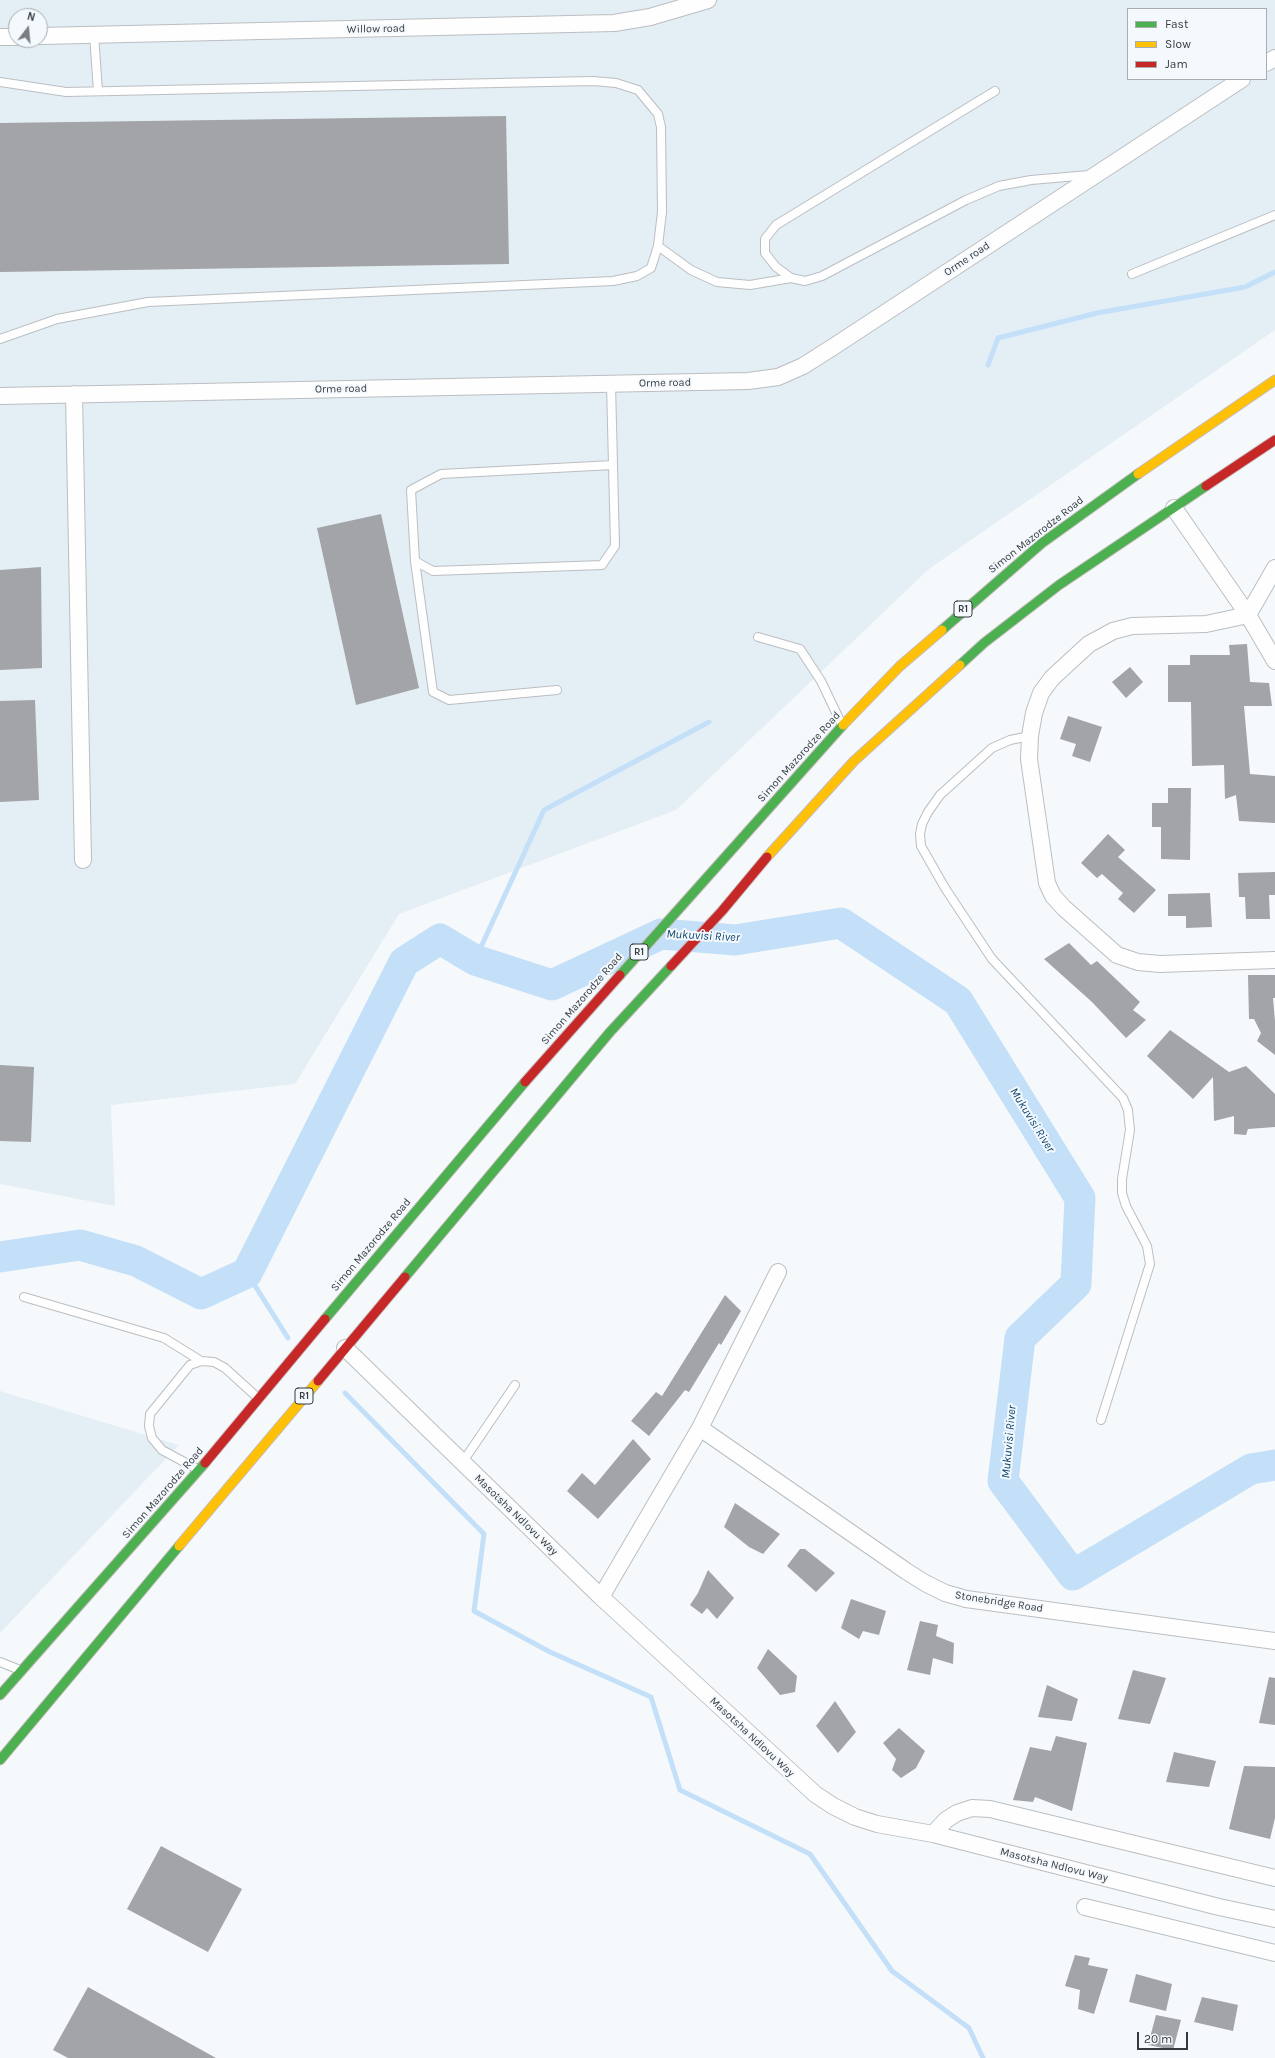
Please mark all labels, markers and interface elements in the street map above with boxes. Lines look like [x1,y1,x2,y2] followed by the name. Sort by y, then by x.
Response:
[8,8,48,48] north arrow
[1127,8,1267,80] legend
[26,10,37,24] text: N
[1165,17,1188,31] text: Fast
[347,22,405,36] street label: Willow road
[1165,37,1191,51] text: Slow
[1165,57,1188,71] text: Jam
[942,239,992,279] street label: Orme road
[639,376,691,390] street label: Orme road
[315,382,367,396] street label: Orme road
[986,494,1086,576] street label: Simon Mazorodze Road
[954,601,972,617] road number: R1
[755,709,843,805] street label: Simon Mazorodze Road
[666,927,740,945] water label: Mukuvisi River
[630,944,648,960] road number: R1
[539,950,625,1048] street label: Simon Mazorodze Road
[1006,1085,1058,1155] water label: Mukuvisi River
[328,1196,414,1294] street label: Simon Mazorodze Road
[295,1388,313,1404] road number: R1
[999,1405,1019,1479] water label: Mukuvisi River
[120,1444,206,1542] street label: Simon Mazorodze Road
[471,1472,561,1558] street label: Masotsha Ndlovu Way
[954,1589,1044,1615] street label: Stonebridge Road
[707,1694,797,1780] street label: Masotsha Ndlovu Way
[999,1845,1109,1885] street label: Masotsha Ndlovu Way
[1139,2024,1190,2050] scale bar
[1144,2032,1172,2046] text: 20 m

